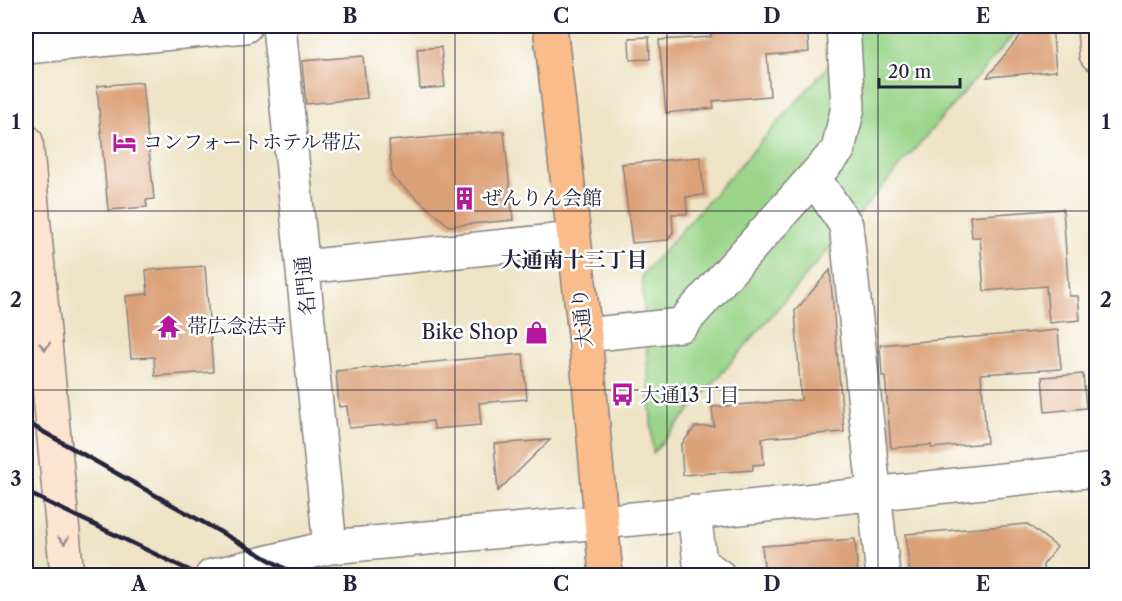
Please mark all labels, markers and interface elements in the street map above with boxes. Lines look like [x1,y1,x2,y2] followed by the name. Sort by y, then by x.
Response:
[130,4,147,28] text: A
[343,4,358,28] text: B
[553,4,569,28] text: C
[763,4,781,28] text: D
[976,4,990,28] text: E
[879,51,960,89] scale bar
[888,61,932,83] text: 20 m
[12,110,21,134] text: 1
[1102,110,1111,134] text: 1
[112,129,138,155] hotel icon: コンフォートホテル帯広
[143,130,361,154] place label: コンフォートホテル帯広
[451,185,477,211] building icon: ぜんりん会館
[482,186,602,210] place label: ぜんりん会館
[501,247,648,272] district label: 大通南十三丁目
[290,255,320,317] street label: 名門通
[567,287,597,349] street label: 大通り
[10,288,22,312] text: 2
[1100,288,1112,312] text: 2
[156,313,182,339] temple icon: 帯広念法寺
[187,314,287,338] place label: 帯広念法寺
[523,319,549,345] shop icon: Bike Shop
[422,320,518,344] place label: Bike Shop
[38,341,51,350] one-way arrow
[609,382,635,408] bus stop icon: 大通13丁目
[640,383,739,407] place label: 大通13丁目
[10,467,22,491] text: 3
[1100,467,1112,491] text: 3
[57,535,70,544] one-way arrow
[130,572,147,596] text: A
[343,572,358,596] text: B
[553,572,569,596] text: C
[763,572,781,596] text: D
[976,572,990,596] text: E

